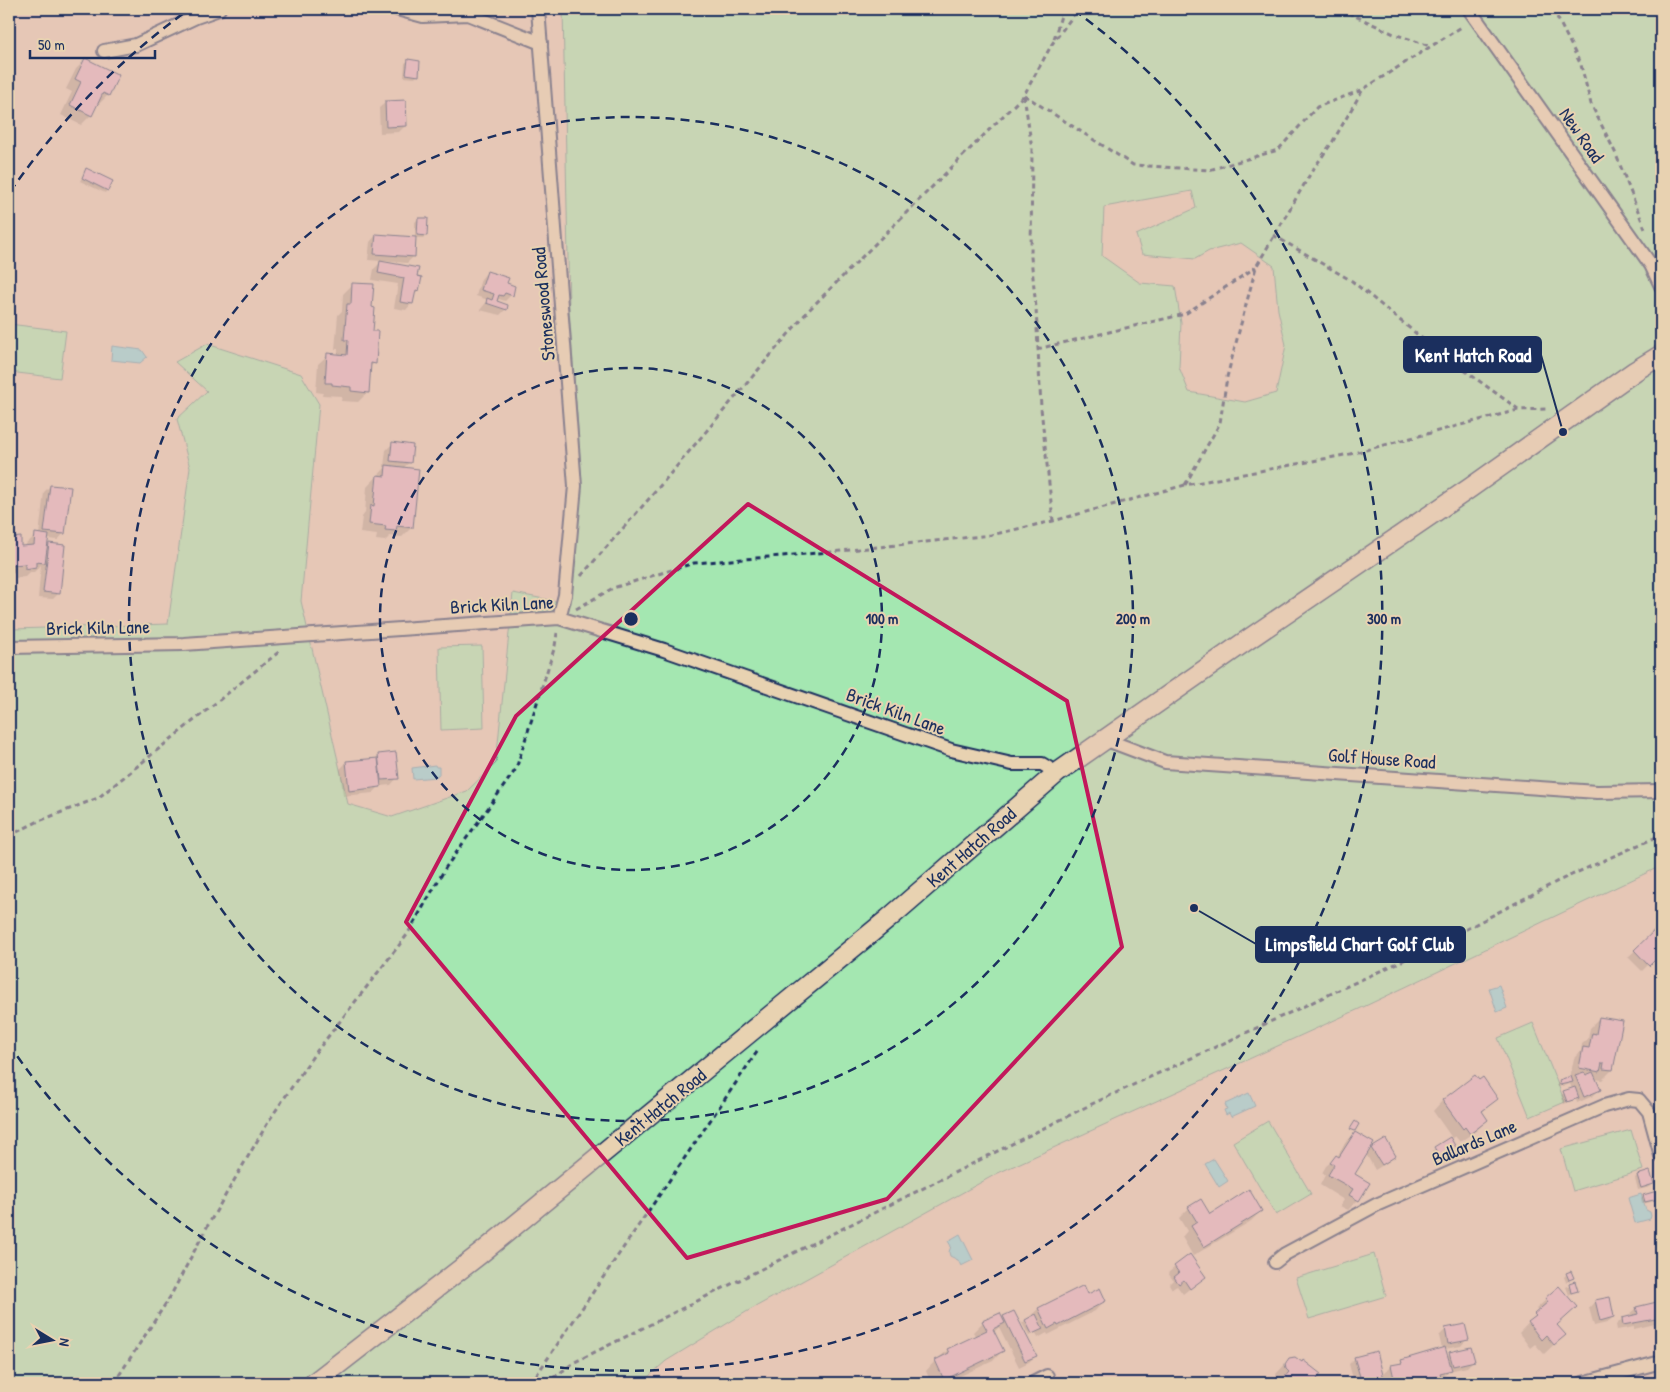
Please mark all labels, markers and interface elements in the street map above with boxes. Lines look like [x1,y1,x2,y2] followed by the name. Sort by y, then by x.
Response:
[30,28,155,60] scale bar
[38,34,65,55] text: 50 m
[1554,102,1611,168] street label: New Road
[525,246,561,362] street label: Stoneswood Road
[1404,337,1541,372] callout: Kent Hatch Road
[1415,341,1531,368] text: Kent Hatch Road
[450,588,555,620] street label: Brick Kiln Lane
[866,608,898,629] text: 100 m
[1116,608,1150,629] text: 200 m
[1367,608,1401,629] text: 300 m
[622,610,640,628] centre of rings
[46,613,151,641] street label: Brick Kiln Lane
[843,681,950,741] street label: Brick Kiln Lane
[1327,741,1437,775] street label: Golf House Road
[921,800,1022,893] street label: Kent Hatch Road
[1256,927,1465,962] callout: Limpsfield Chart Golf Club
[1265,930,1455,958] text: Limpsfield Chart Golf Club
[609,1062,712,1152] street label: Kent Hatch Road
[1428,1112,1521,1172] street label: Ballards Lane
[28,1314,78,1364] north arrow
[55,1337,75,1348] text: N

